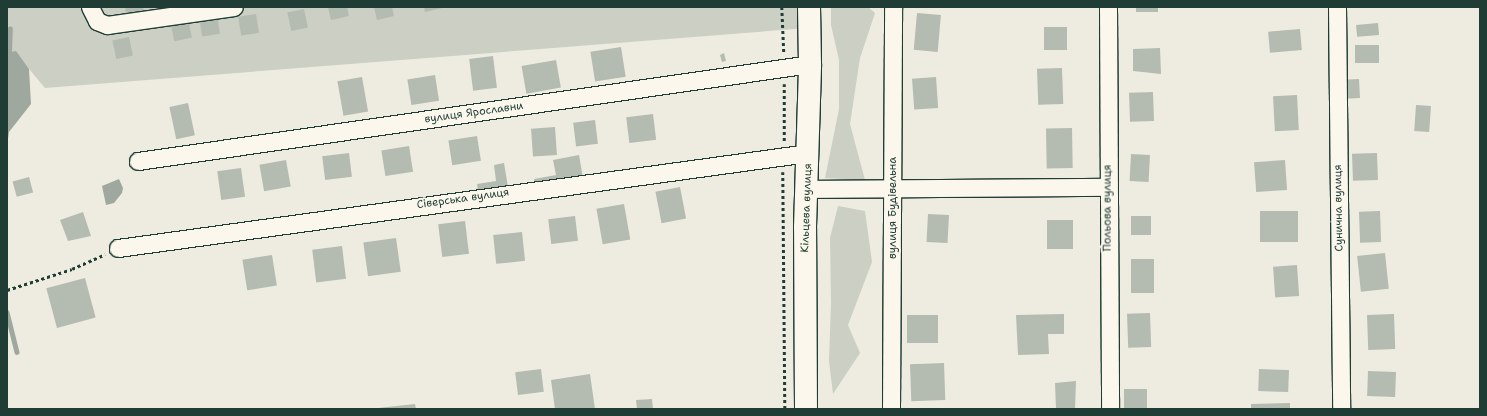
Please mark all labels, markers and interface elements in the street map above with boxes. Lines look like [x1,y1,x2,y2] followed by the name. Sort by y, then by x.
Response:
[424,100,524,126] street label: вулиця Ярославни
[886,157,900,259] street label: вулиця Будівельна
[799,163,815,253] street label: Кільцева вулиця
[1332,164,1346,252] street label: Сунична вулиця
[1101,165,1115,251] street label: Польова вулиця
[416,186,510,212] street label: Сіверська вулиця

